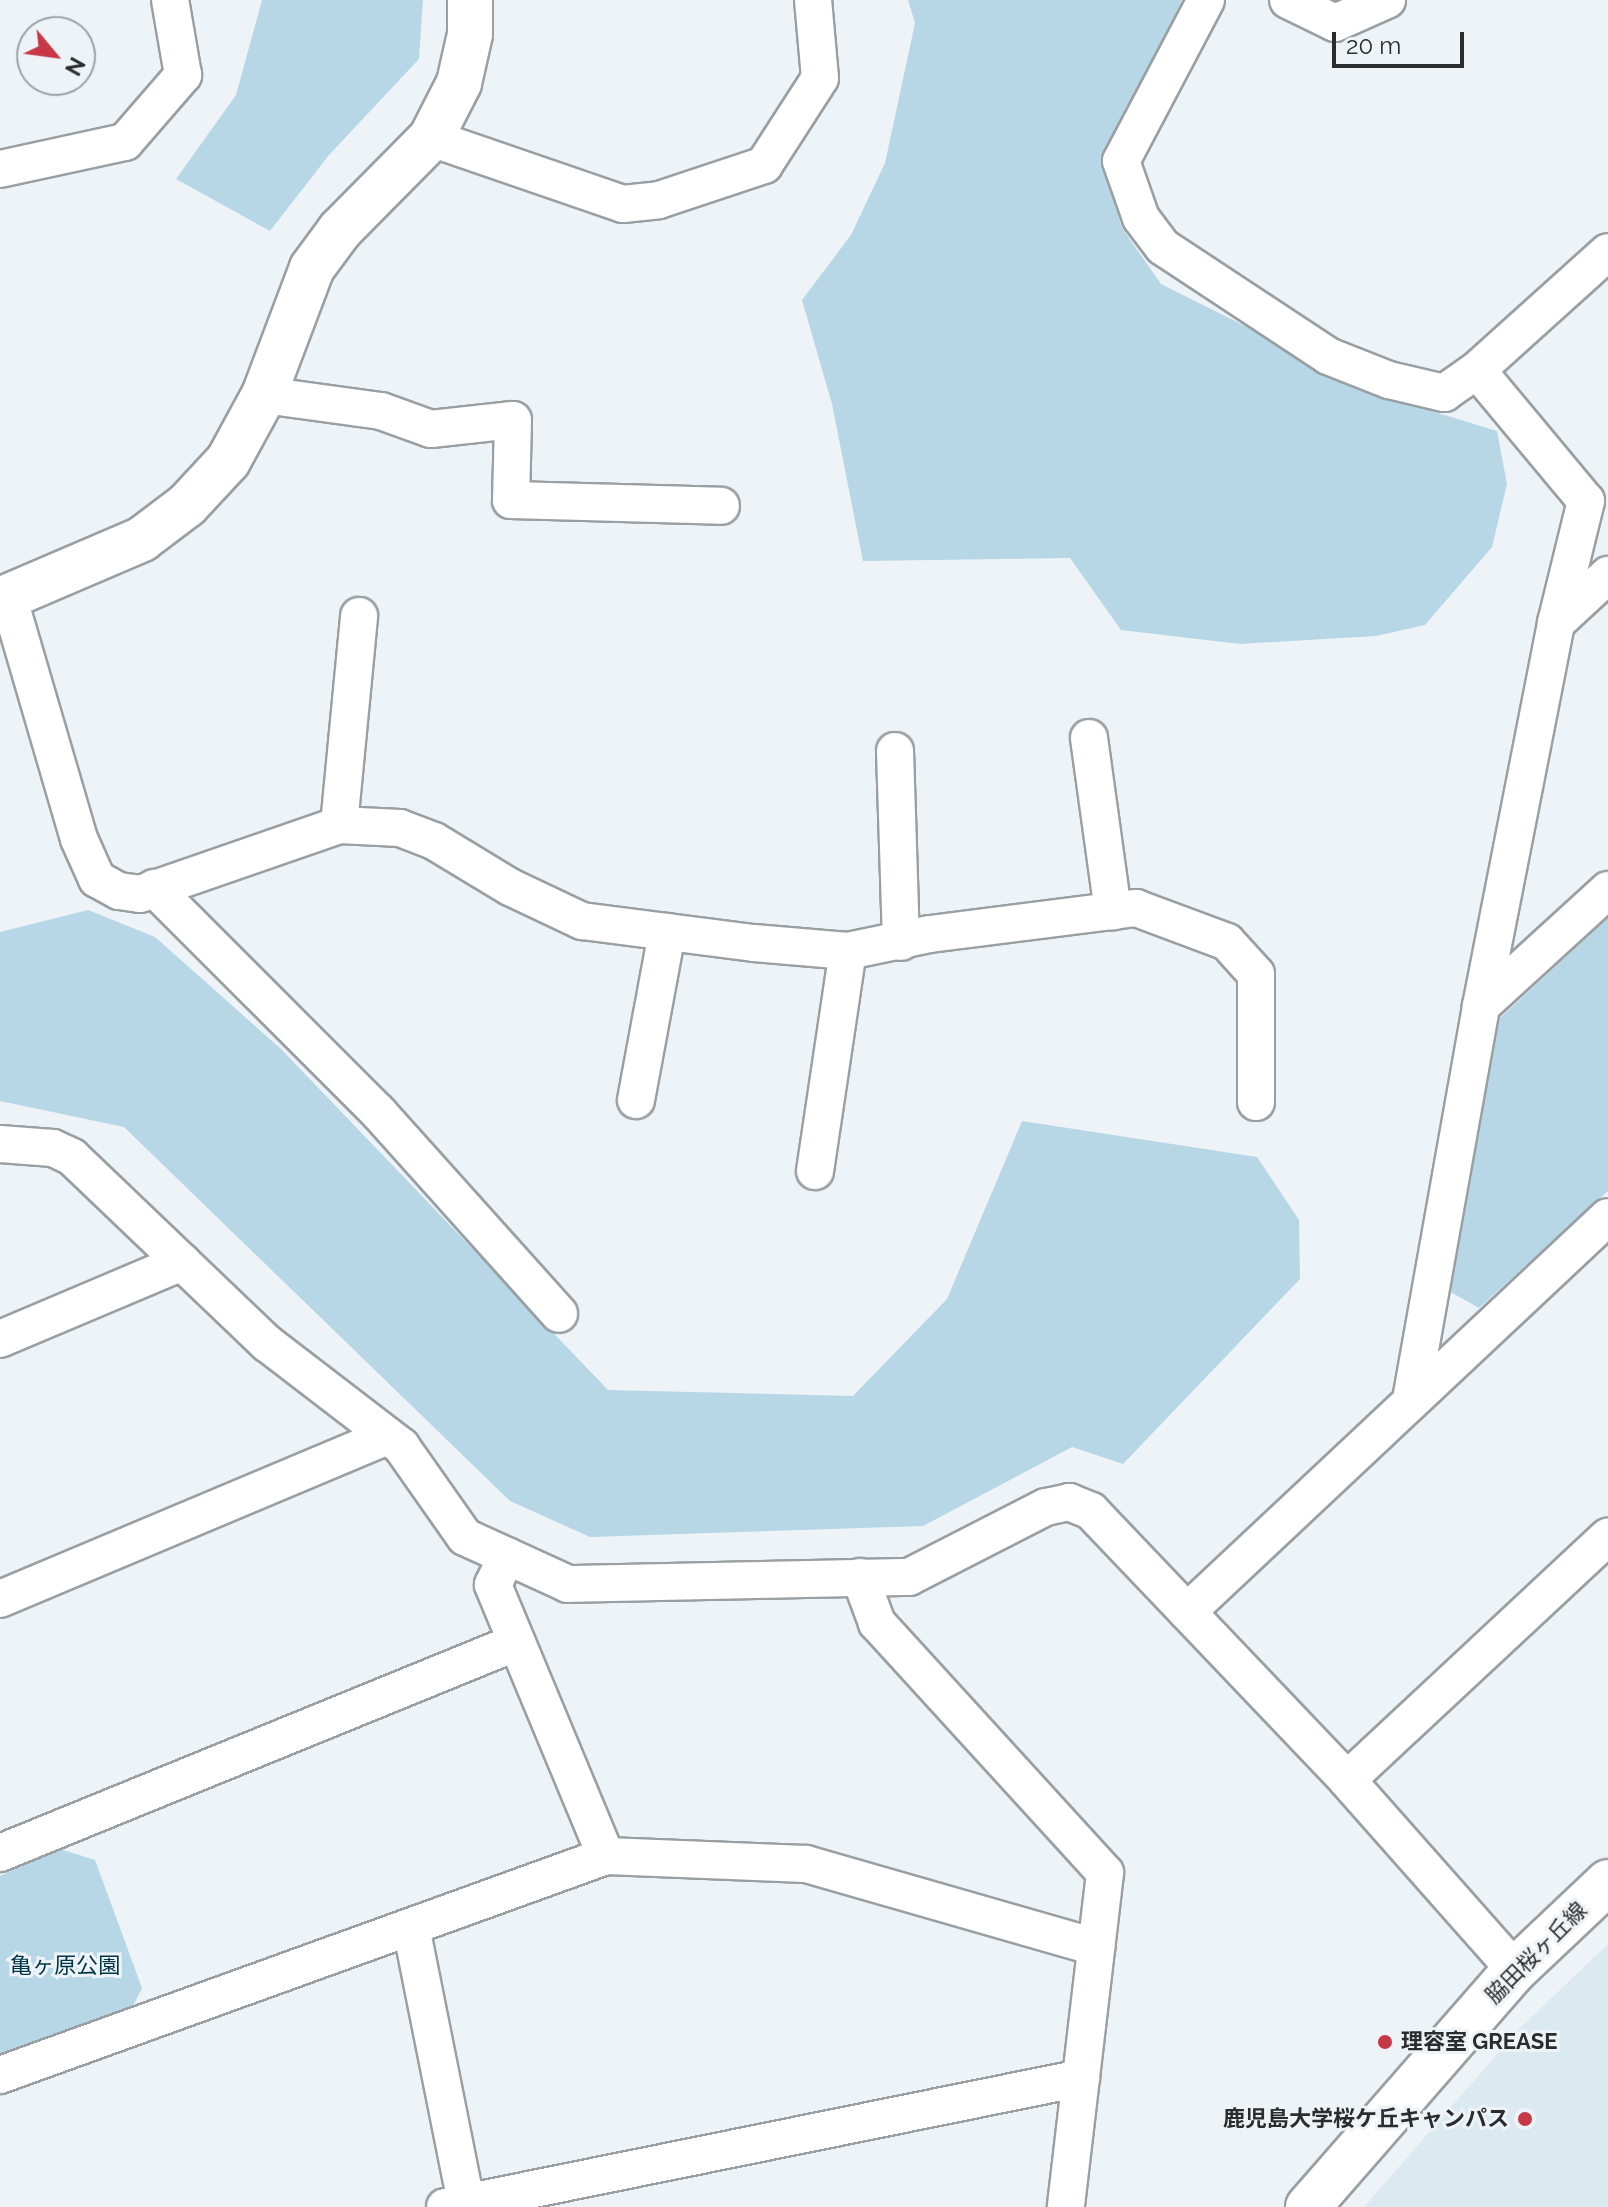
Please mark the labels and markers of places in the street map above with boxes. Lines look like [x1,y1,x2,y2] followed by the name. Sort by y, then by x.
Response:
[1401,2029,1557,2055] place label: 理容室 GREASE
[1376,2033,1394,2051] marker: 理容室 GREASE
[1223,2106,1509,2132] place label: 鹿児島大学桜ケ丘キャンパス
[1516,2110,1534,2128] marker: 鹿児島大学桜ケ丘キャンパス

